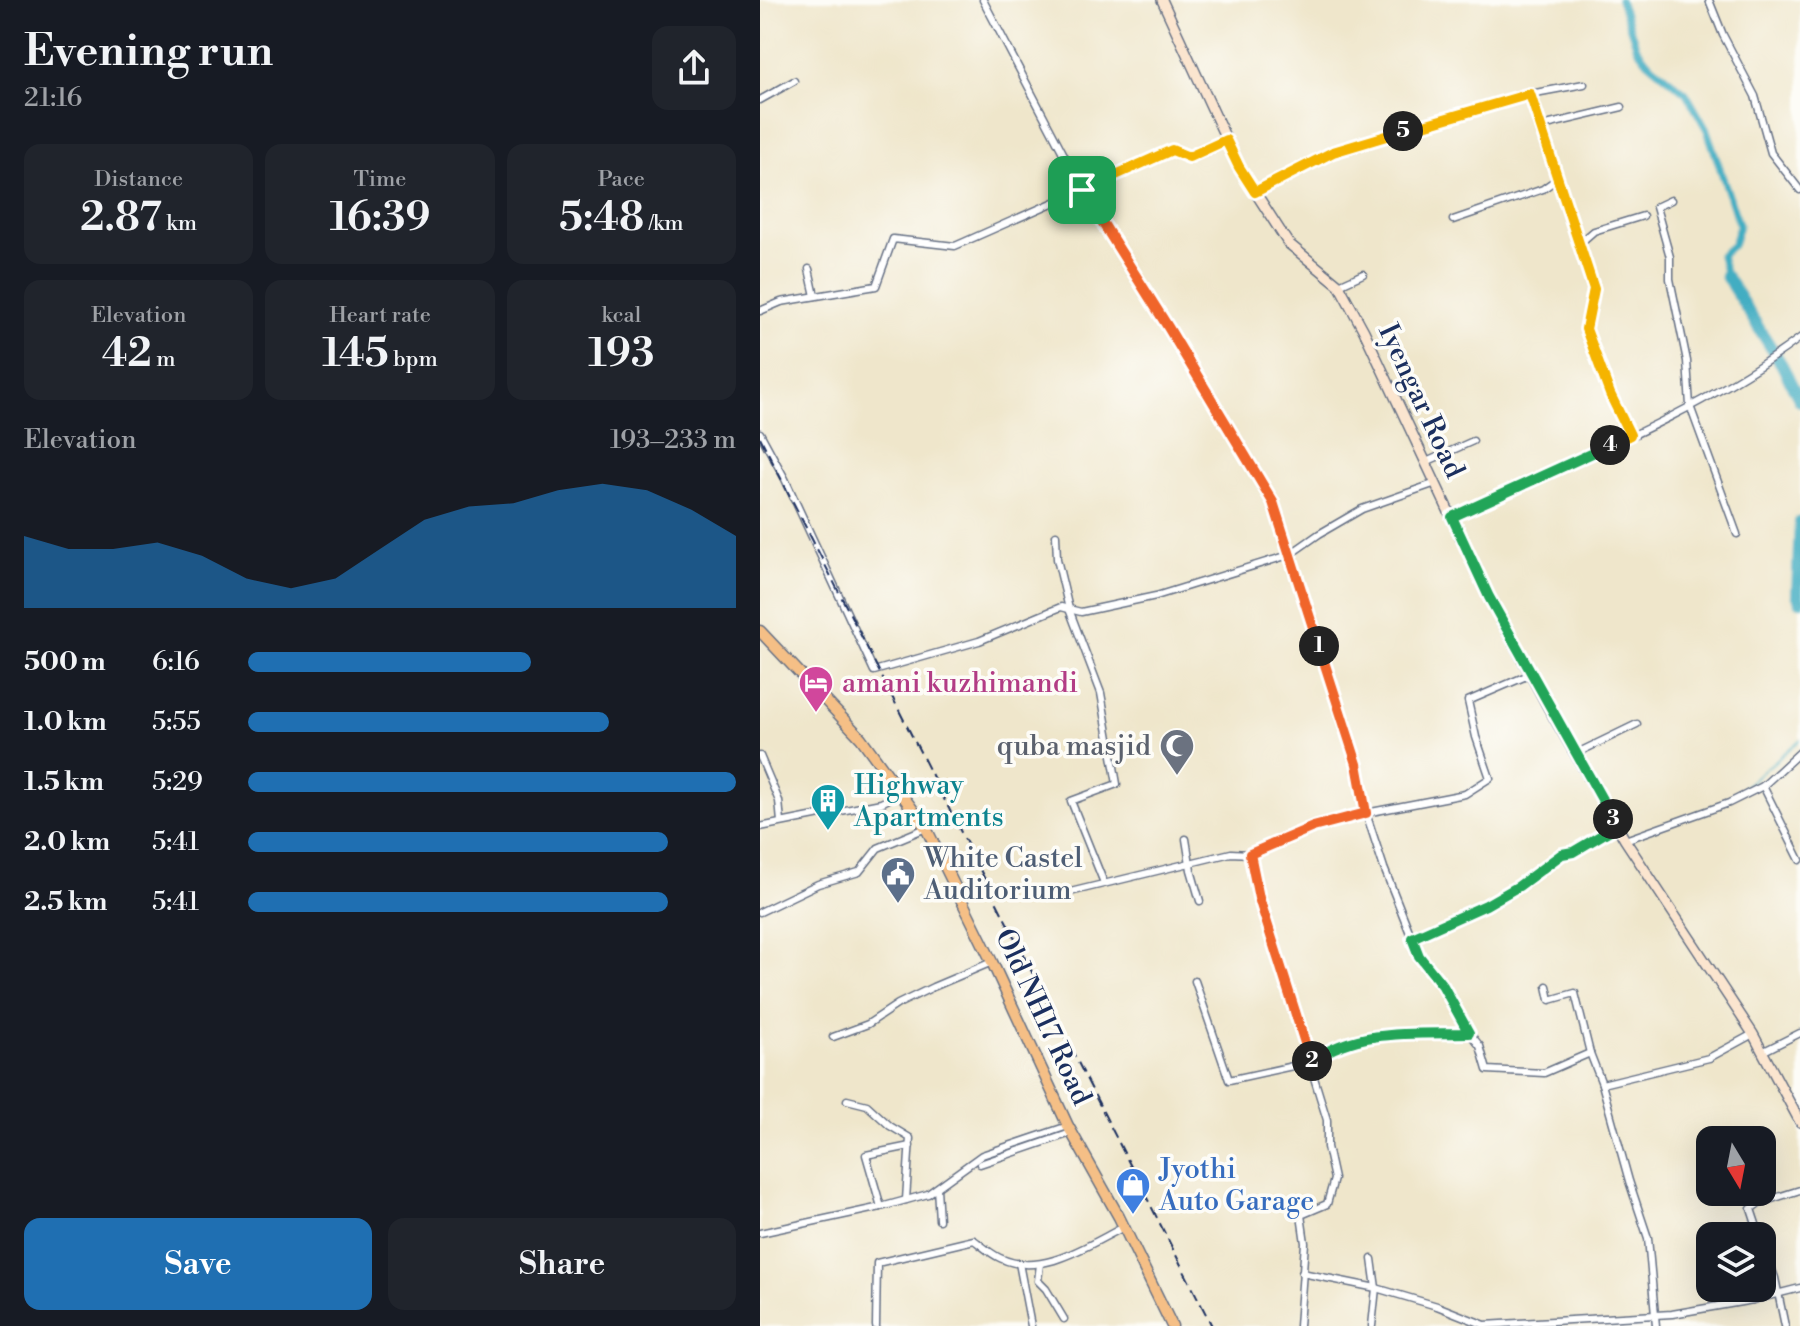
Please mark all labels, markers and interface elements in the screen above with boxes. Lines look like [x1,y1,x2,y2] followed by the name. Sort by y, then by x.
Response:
[24,24,273,79] text: Evening run
[652,26,736,110] button: share
[24,82,82,114] text: 21:16
[1383,111,1423,151] pin: 5
[1396,117,1410,144] text: 5
[1048,156,1116,224] pin
[94,166,183,193] text: Distance
[354,166,406,193] text: Time
[598,166,645,193] text: Pace
[1060,168,1104,212] icon: arrive
[80,193,162,243] text: 2.87
[330,193,430,243] text: 16:39
[559,193,644,243] text: 5:48
[162,210,197,237] text: km
[644,210,684,237] text: /km
[91,302,186,329] text: Elevation
[329,302,431,329] text: Heart rate
[601,302,641,329] text: kcal
[1370,318,1472,484] street label: Iyengar Road
[102,329,152,379] text: 42
[322,329,389,379] text: 145
[588,329,654,379] text: 193
[152,346,176,373] text: m
[389,346,438,373] text: bpm
[24,424,137,456] text: Elevation
[610,424,736,456] text: 193–233 m
[1590,425,1630,465] pin: 4
[1603,431,1617,458] text: 4
[1299,626,1339,666] pin: 1
[1314,632,1324,659] text: 1
[24,646,106,678] text: 500 m
[152,646,200,678] text: 6:16
[797,664,835,714] hotel icon: amani kuzhimandi
[842,666,1078,701] place label: amani kuzhimandi
[24,706,107,738] text: 1.0 km
[152,706,201,738] text: 5:55
[1158,727,1196,777] mosque icon: quba masjid
[996,729,1151,764] place label: quba masjid
[24,766,104,798] text: 1.5 km
[152,766,203,798] text: 5:29
[853,768,1004,835] place label: Highway Apartments
[809,782,847,832] building icon: Highway Apartments
[1593,799,1633,839] pin: 3
[1606,805,1620,832] text: 3
[24,826,110,858] text: 2.0 km
[152,826,199,858] text: 5:41
[923,841,1083,908] place label: White Castel Auditorium
[879,855,917,905] public building icon: White Castel Auditorium
[24,886,107,918] text: 2.5 km
[152,886,199,918] text: 5:41
[987,923,1099,1111] street label: Old NH17 Road
[1292,1041,1332,1081] pin: 2
[1305,1047,1319,1074] text: 2
[1696,1126,1776,1206] north arrow
[1696,1126,1776,1302] map controls
[1158,1152,1314,1219] place label: Jyothi Auto Garage
[1114,1166,1152,1216] shop icon: Jyothi Auto Garage
[24,1218,372,1310] button: Save
[388,1218,736,1310] button: Share
[1696,1222,1776,1302] button: layers

